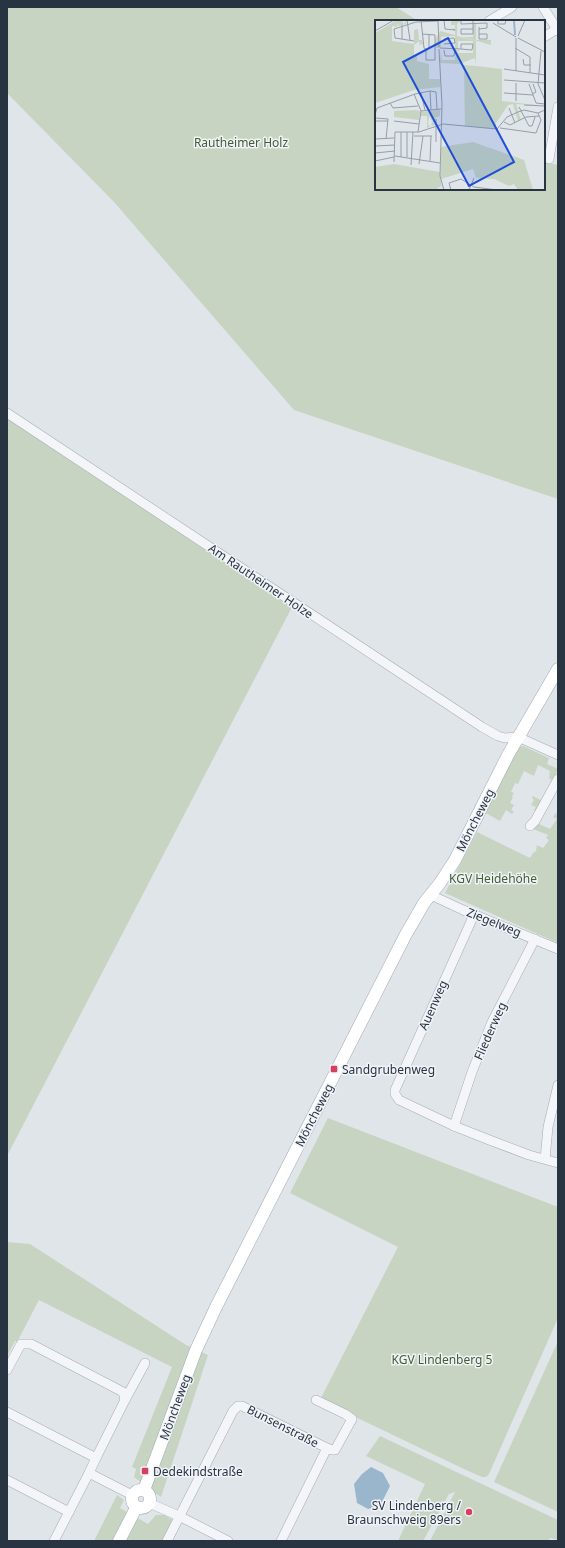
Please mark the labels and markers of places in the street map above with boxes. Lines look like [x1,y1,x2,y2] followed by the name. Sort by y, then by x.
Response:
[342,1061,435,1078] place label: Sandgrubenweg
[329,1064,339,1074] marker: Sandgrubenweg
[153,1463,243,1480] place label: Dedekindstraße
[140,1466,150,1476] marker: Dedekindstraße
[347,1497,462,1528] place label: SV Lindenberg / Braunschweig 89ers
[464,1507,474,1517] marker: SV Lindenberg / Braunschweig 89ers

